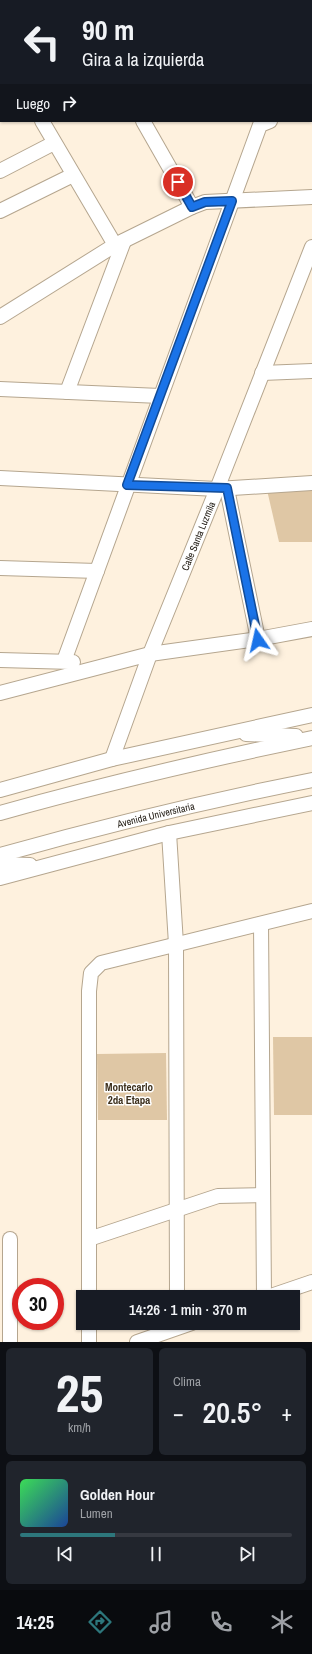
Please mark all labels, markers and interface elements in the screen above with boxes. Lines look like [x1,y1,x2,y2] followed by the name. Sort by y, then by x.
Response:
[82,11,134,49] text: 90 m
[16,16,68,68] icon: left
[82,47,204,72] text: Gira a la izquierda
[58,92,80,114] icon: right
[16,93,50,114] text: Luego
[161,165,195,199] pin
[167,171,189,193] icon: arrive
[178,499,218,573] street label: Calle Santa Luzmila
[237,619,279,661] position arrow
[115,799,196,830] street label: Avenida Universitaria
[105,1080,154,1107] district label: Montecarlo 2da Etapa
[12,1278,64,1330] speed limit sign: 30
[129,1299,247,1320] text: 14:26 · 1 min · 370 m
[56,1358,103,1428] text: 25
[173,1373,201,1390] text: Clima
[203,1392,262,1432] text: 20.5°
[173,1398,184,1428] text: −
[281,1398,292,1428] text: +
[68,1419,91,1436] text: km/h
[80,1484,155,1505] text: Golden Hour
[80,1505,113,1522] text: Lumen
[54,1543,76,1565] icon: previous
[145,1543,167,1565] icon: pause
[236,1543,258,1565] icon: next
[86,1608,114,1636] icon: directions
[147,1608,175,1636] icon: music
[207,1608,235,1636] icon: phone
[268,1608,296,1636] icon: climate
[16,1610,54,1635] text: 14:25

